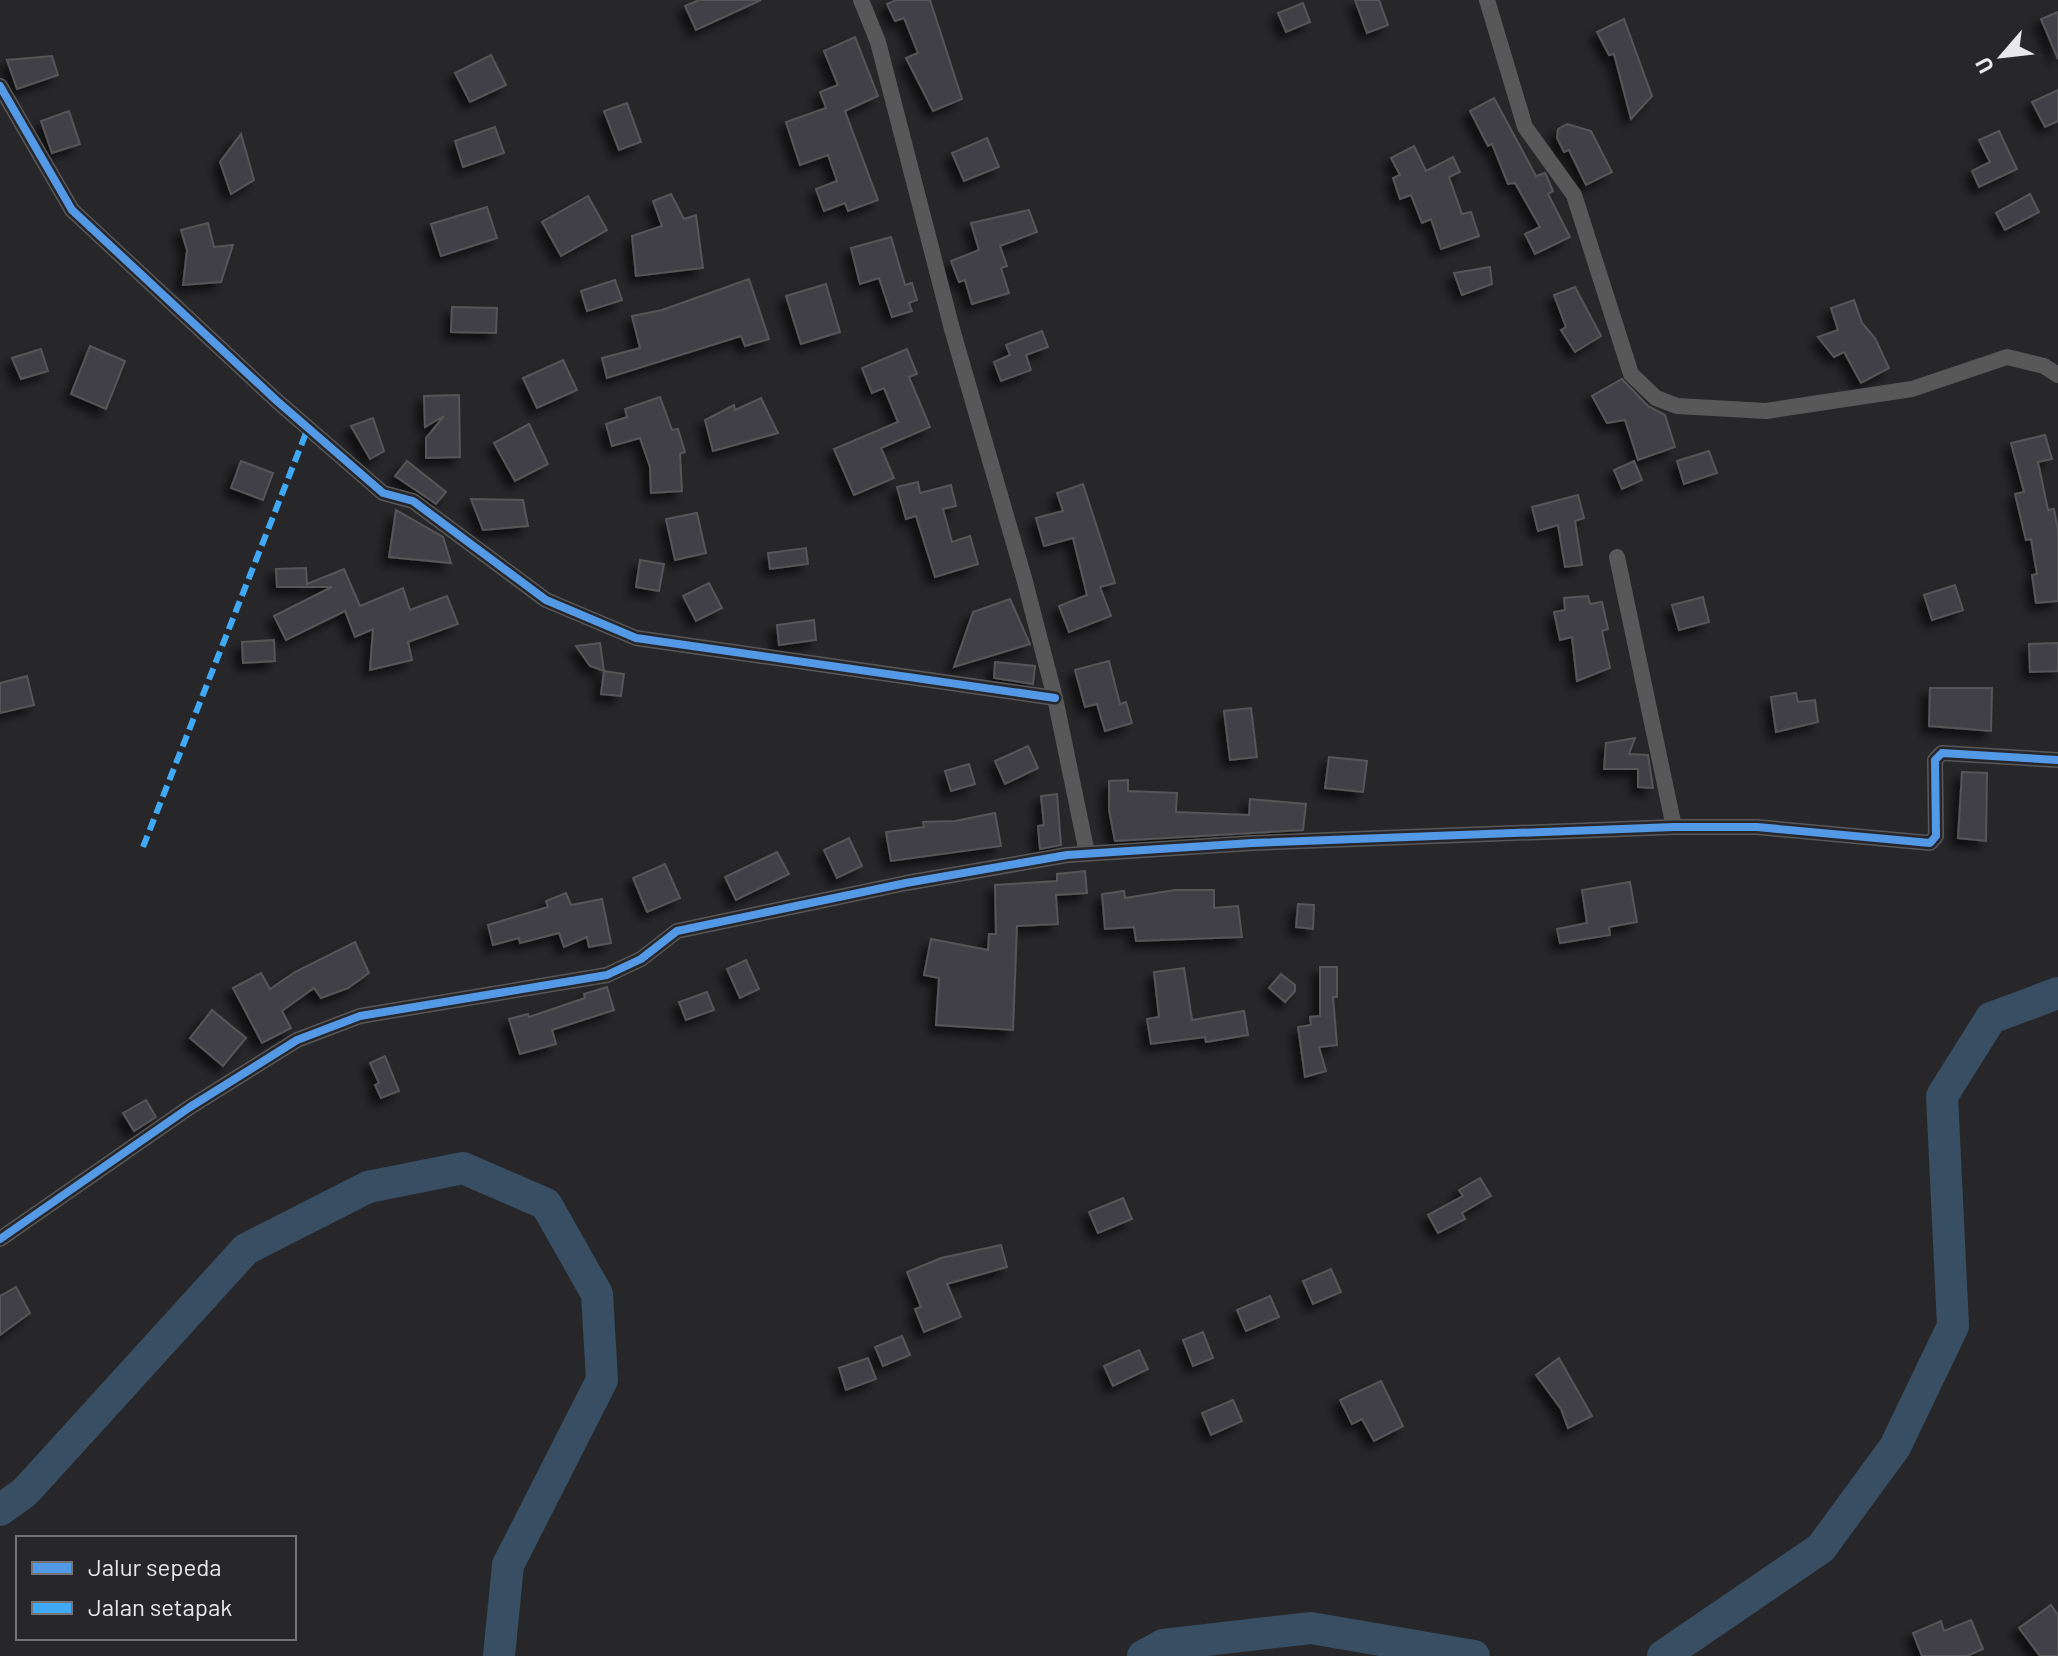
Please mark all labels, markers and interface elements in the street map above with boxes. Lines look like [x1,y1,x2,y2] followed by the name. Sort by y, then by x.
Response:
[1962,16,2042,96] north arrow
[1969,54,1998,78] text: U
[16,1536,296,1640] legend
[88,1552,222,1581] text: Jalur sepeda
[88,1592,232,1621] text: Jalan setapak

